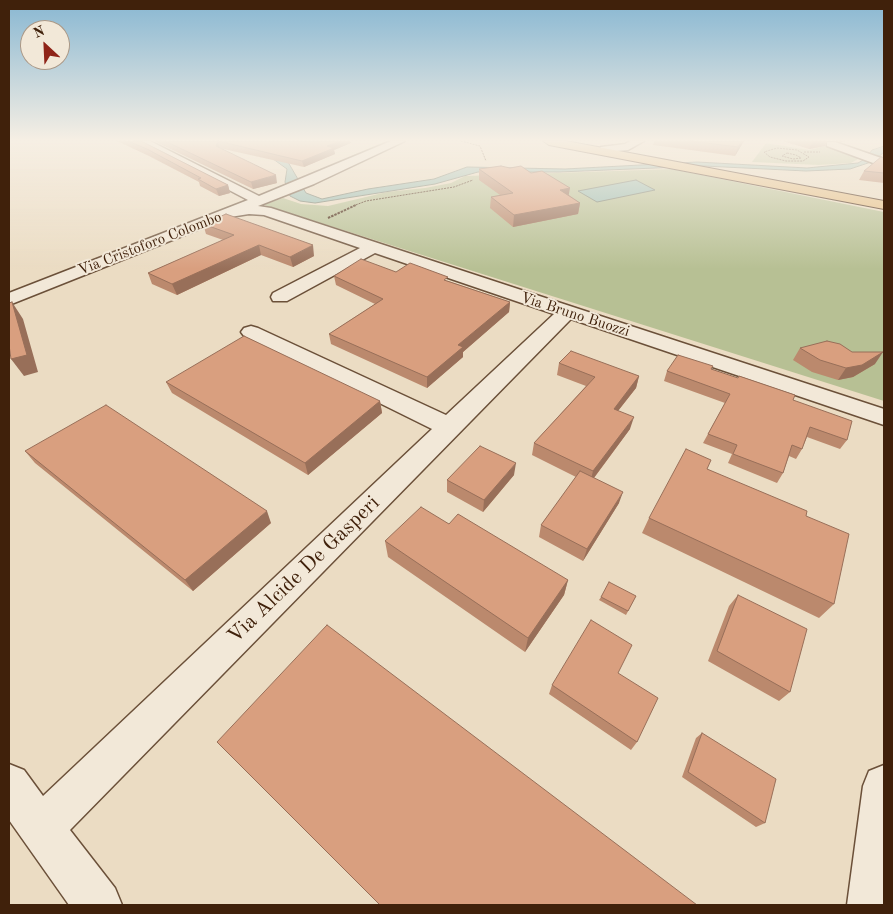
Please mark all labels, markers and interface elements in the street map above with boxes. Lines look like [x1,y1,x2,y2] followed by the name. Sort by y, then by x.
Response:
[20,20,70,70] north arrow
[31,24,47,41] text: N
[76,208,224,280] street label: Via Cristoforo Colombo
[518,289,632,341] street label: Via Bruno Buozzi
[223,491,385,649] street label: Via Alcide De Gasperi

